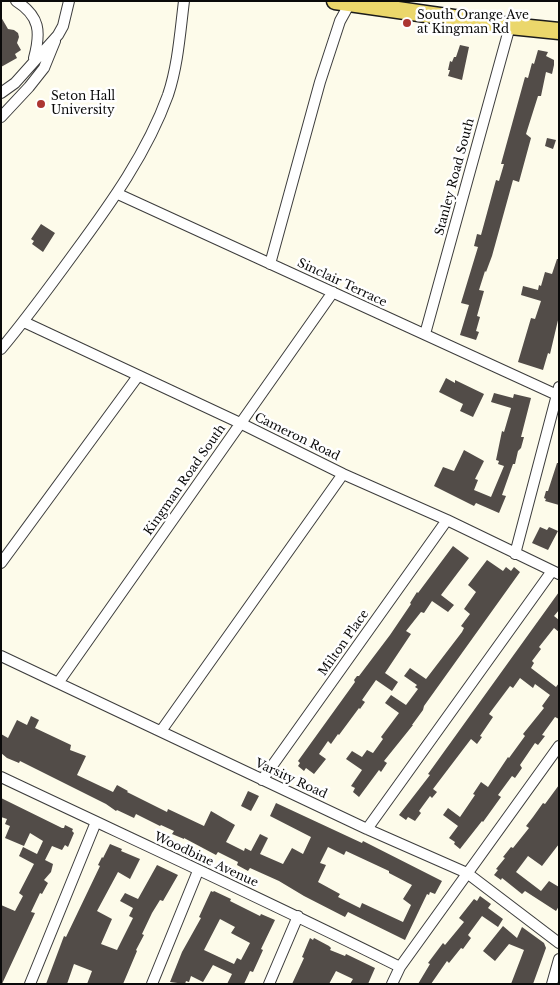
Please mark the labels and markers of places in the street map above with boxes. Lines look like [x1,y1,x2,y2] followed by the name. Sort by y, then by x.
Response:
[417,9,529,37] place label: South Orange Ave at Kingman Rd
[401,17,413,29] marker: South Orange Ave at Kingman Rd
[51,90,115,118] place label: Seton Hall University
[35,98,47,110] marker: Seton Hall University

